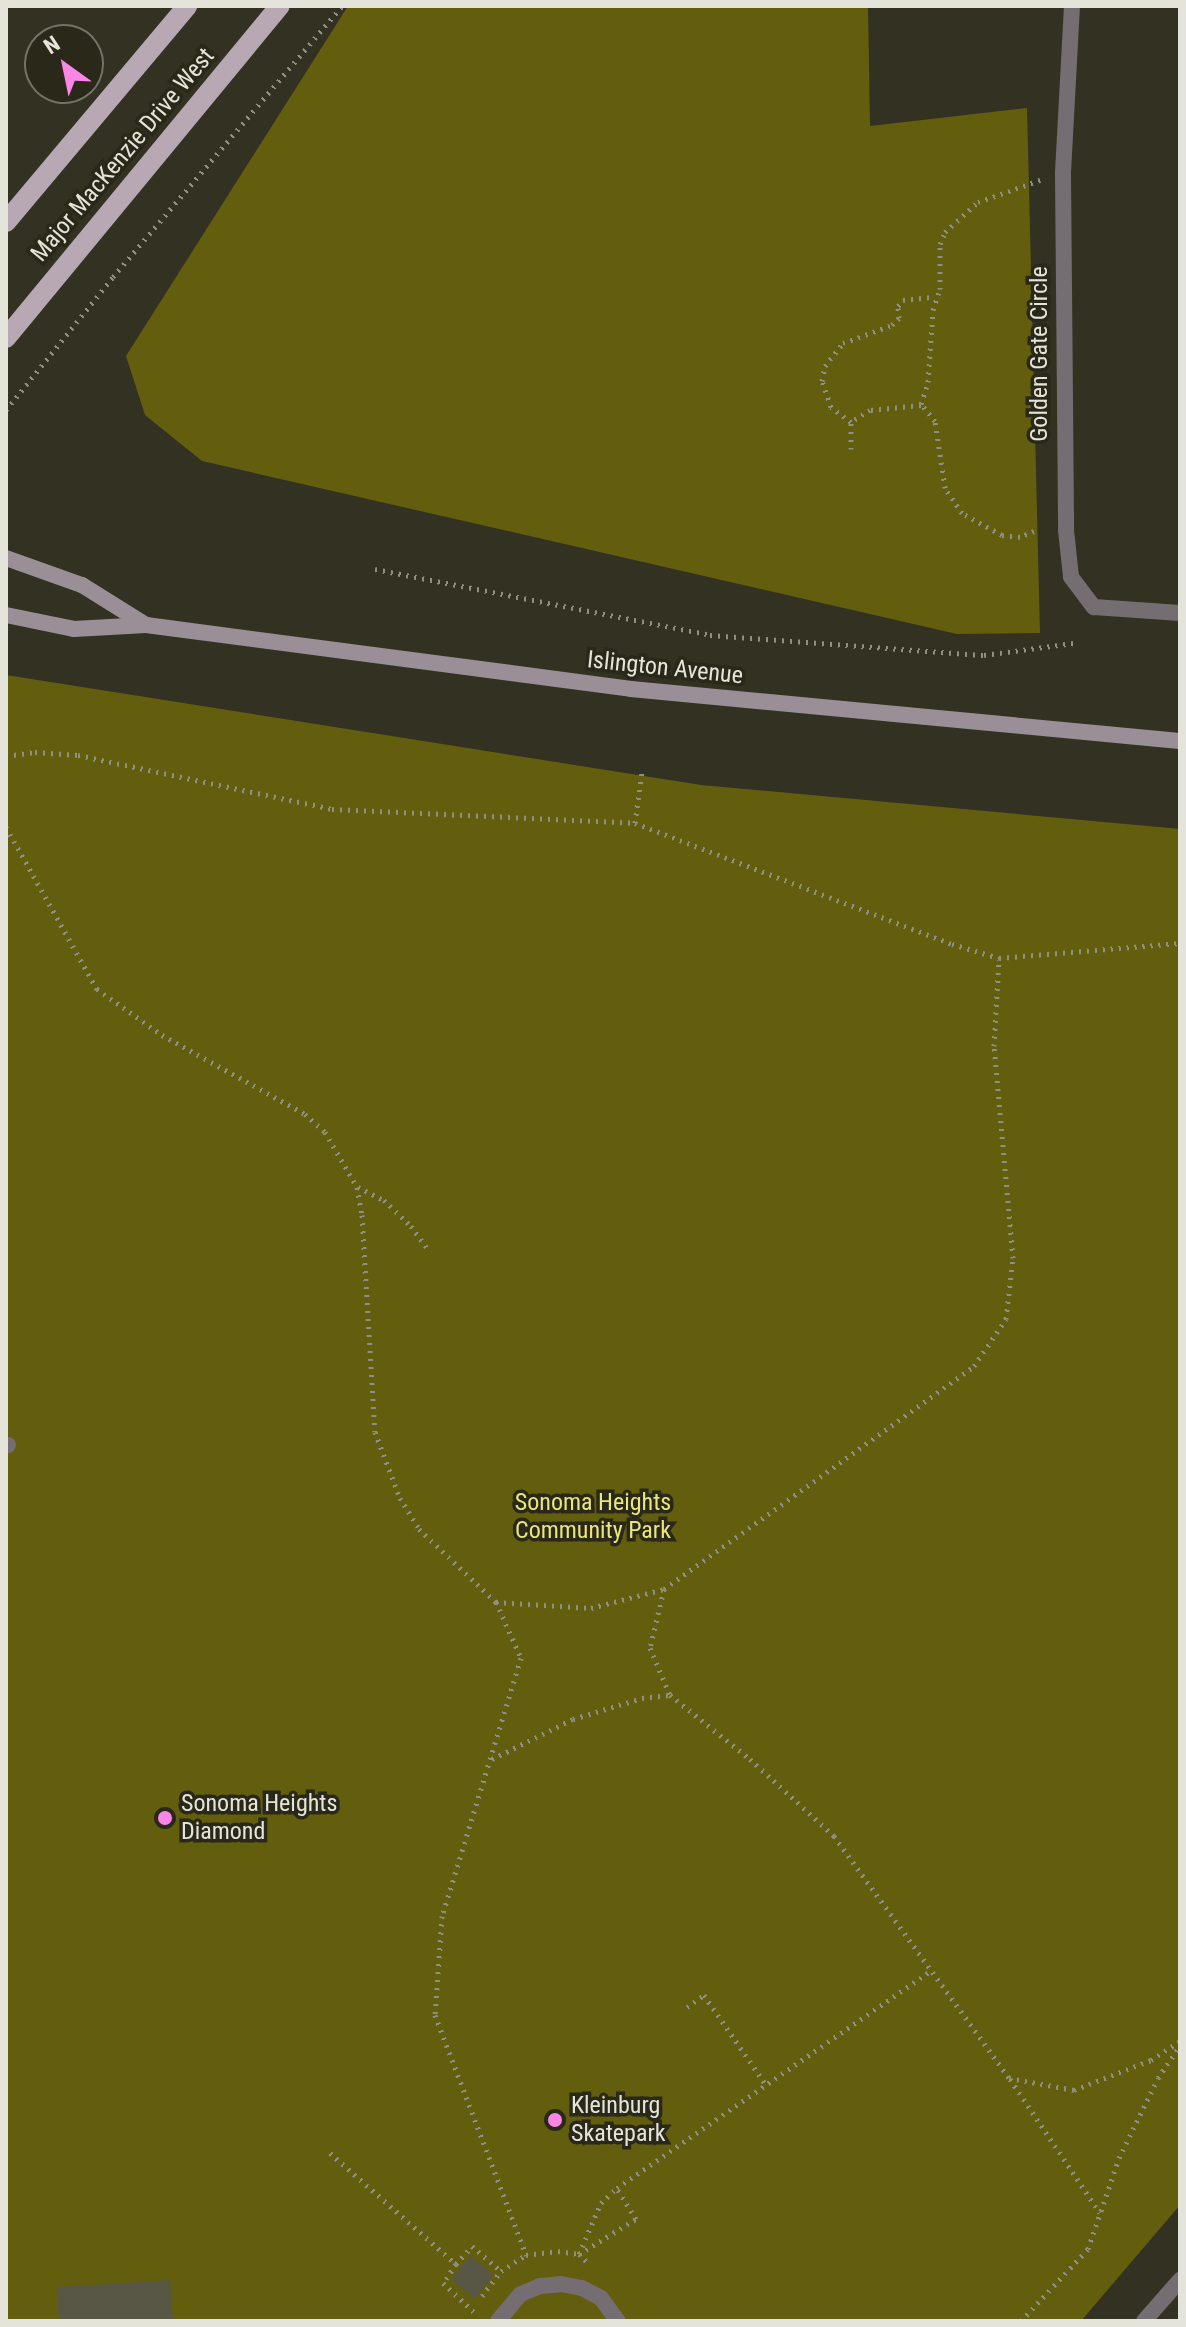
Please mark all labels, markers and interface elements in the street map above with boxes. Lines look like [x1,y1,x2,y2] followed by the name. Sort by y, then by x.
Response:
[24,24,104,104] north arrow
[39,31,64,59] text: N
[25,42,221,268] street label: Major MacKenzie Drive West
[1026,266,1054,442] street label: Golden Gate Circle
[586,645,744,691] street label: Islington Avenue
[515,1489,671,1545] park label: Sonoma Heights Community Park
[181,1790,337,1846] place label: Sonoma Heights Diamond
[156,1809,174,1827] marker: Sonoma Heights Diamond
[571,2092,666,2148] place label: Kleinburg Skatepark
[546,2111,564,2129] marker: Kleinburg Skatepark

